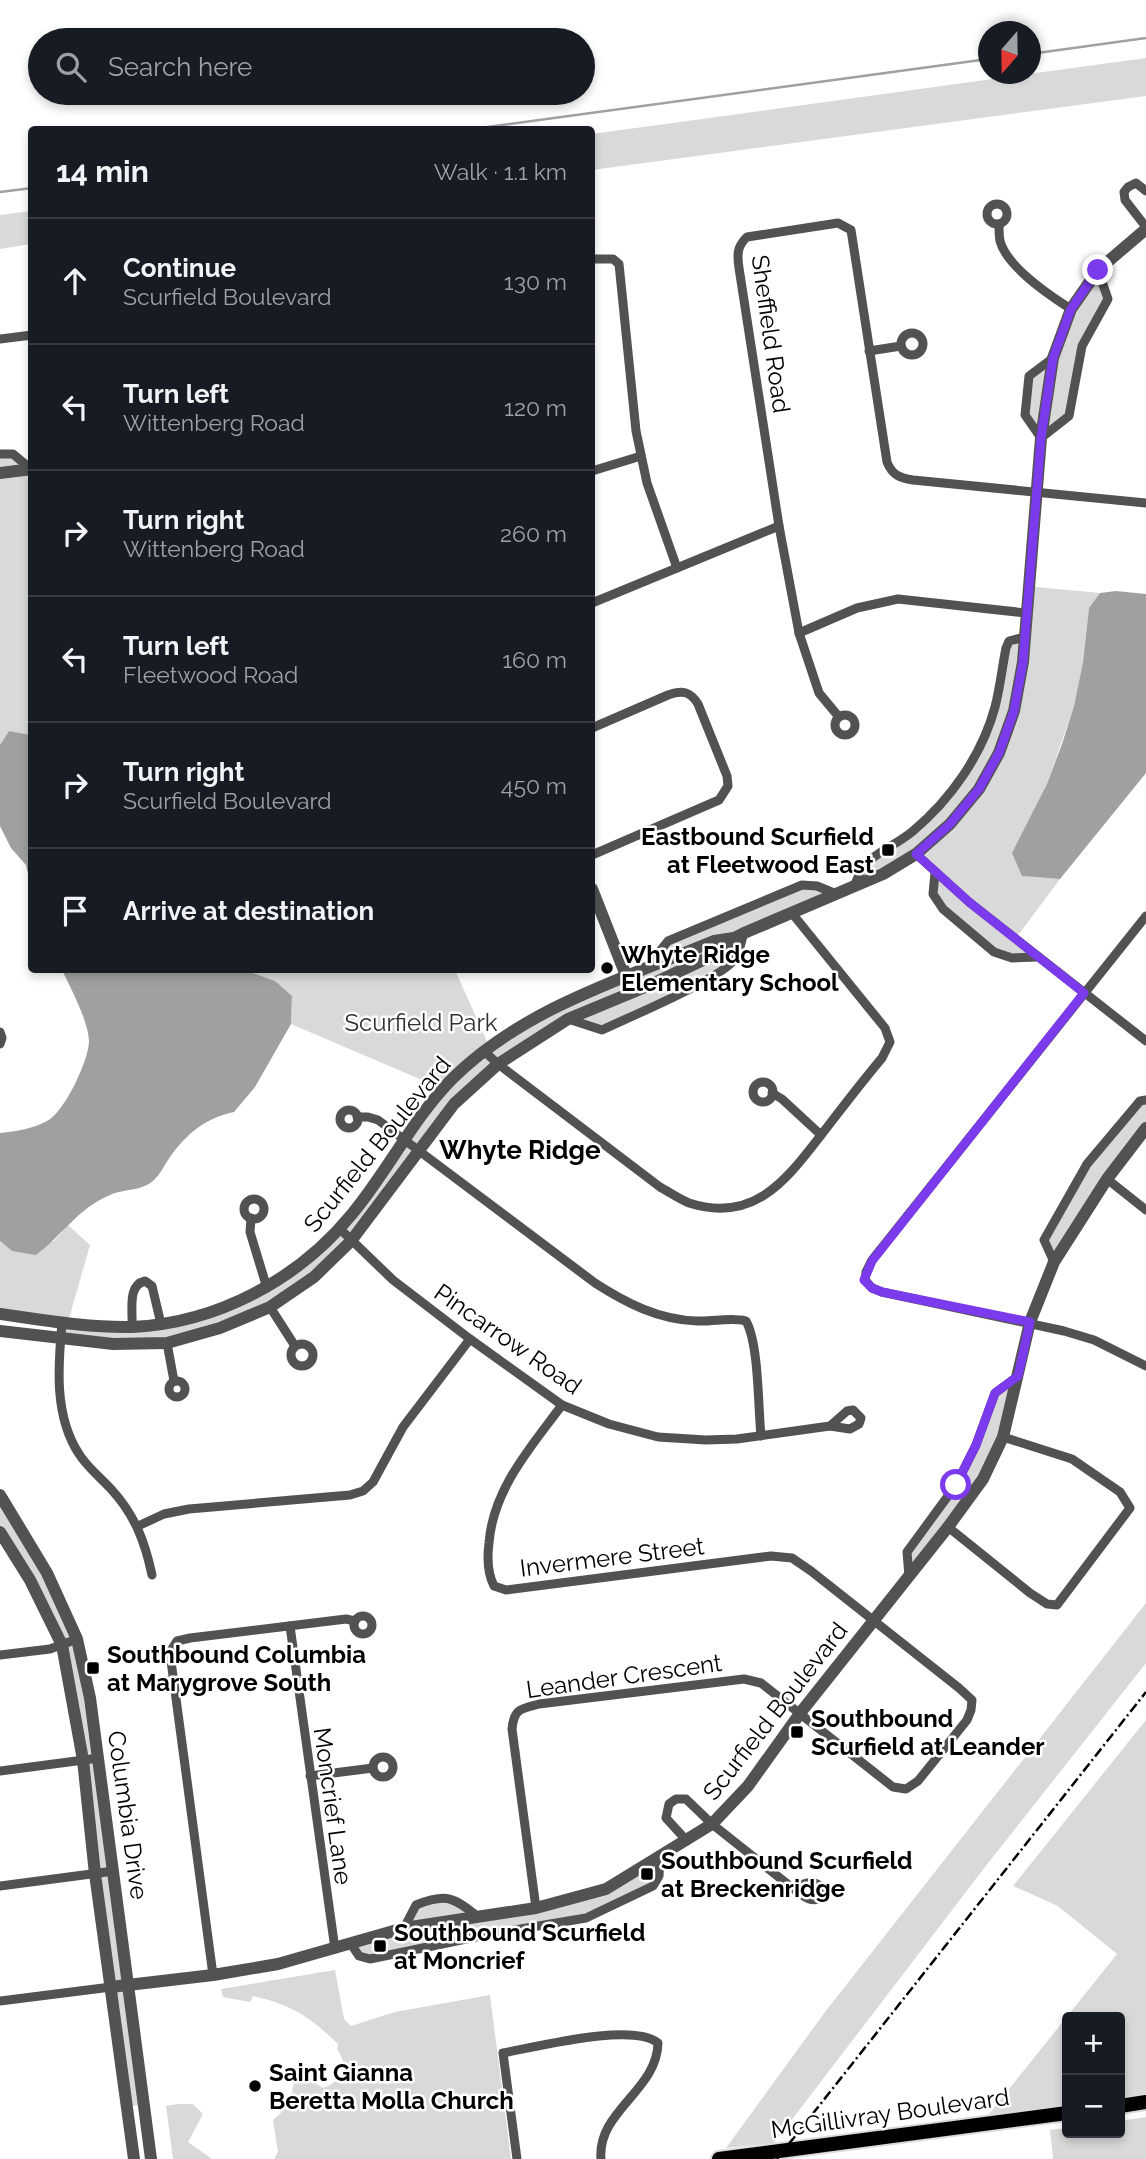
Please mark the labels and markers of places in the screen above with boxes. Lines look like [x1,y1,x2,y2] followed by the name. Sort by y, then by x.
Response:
[641,822,874,879] place label: Eastbound Scurfield at Fleetwood East
[880,842,896,858] marker: Eastbound Scurfield at Fleetwood East
[621,940,839,997] place label: Whyte Ridge Elementary School
[599,960,615,976] marker: Whyte Ridge Elementary School
[107,1640,366,1697] place label: Southbound Columbia at Marygrove South
[85,1660,101,1676] marker: Southbound Columbia at Marygrove South
[811,1704,1045,1761] place label: Southbound Scurfield at Leander
[789,1724,805,1740] marker: Southbound Scurfield at Leander
[661,1846,913,1903] place label: Southbound Scurfield at Breckenridge
[639,1866,655,1882] marker: Southbound Scurfield at Breckenridge
[394,1918,646,1975] place label: Southbound Scurfield at Moncrief
[372,1938,388,1954] marker: Southbound Scurfield at Moncrief
[269,2058,514,2115] place label: Saint Gianna Beretta Molla Church
[247,2078,263,2094] marker: Saint Gianna Beretta Molla Church

